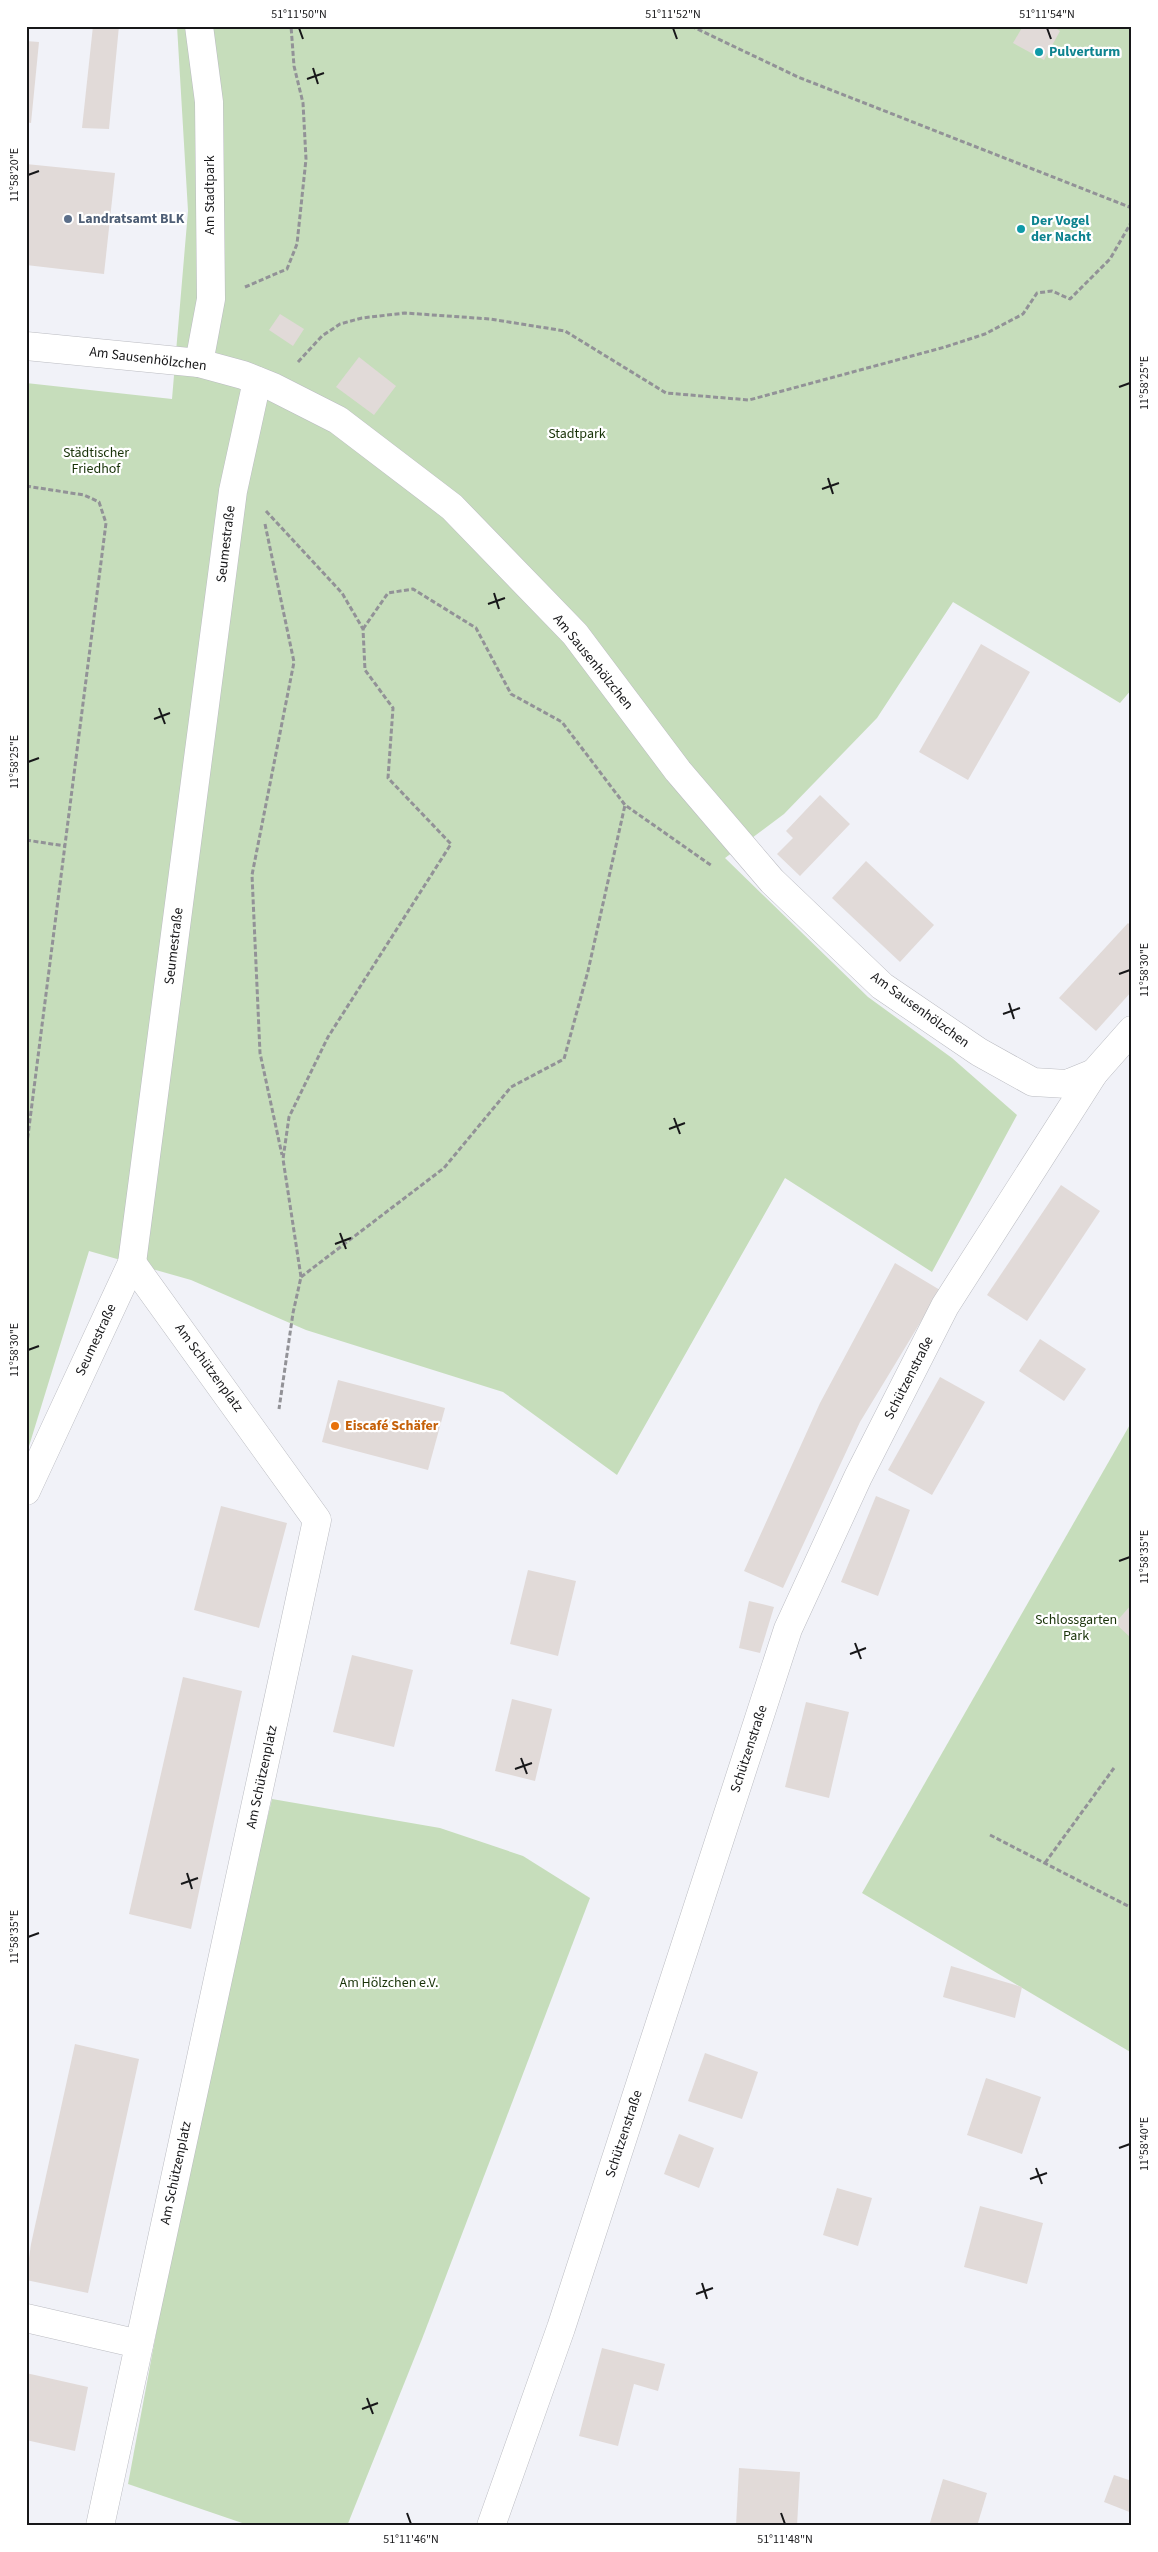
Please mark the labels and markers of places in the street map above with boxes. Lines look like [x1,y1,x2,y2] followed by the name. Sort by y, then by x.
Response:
[1049,42,1120,62] place label: Pulverturm
[1033,46,1045,58] marker: Pulverturm
[78,209,185,229] place label: Landratsamt BLK
[1031,211,1092,247] place label: Der Vogel der Nacht
[62,213,74,225] marker: Landratsamt BLK
[1015,223,1027,235] marker: Der Vogel der Nacht
[345,1416,439,1436] place label: Eiscafé Schäfer
[329,1420,341,1432] marker: Eiscafé Schäfer

